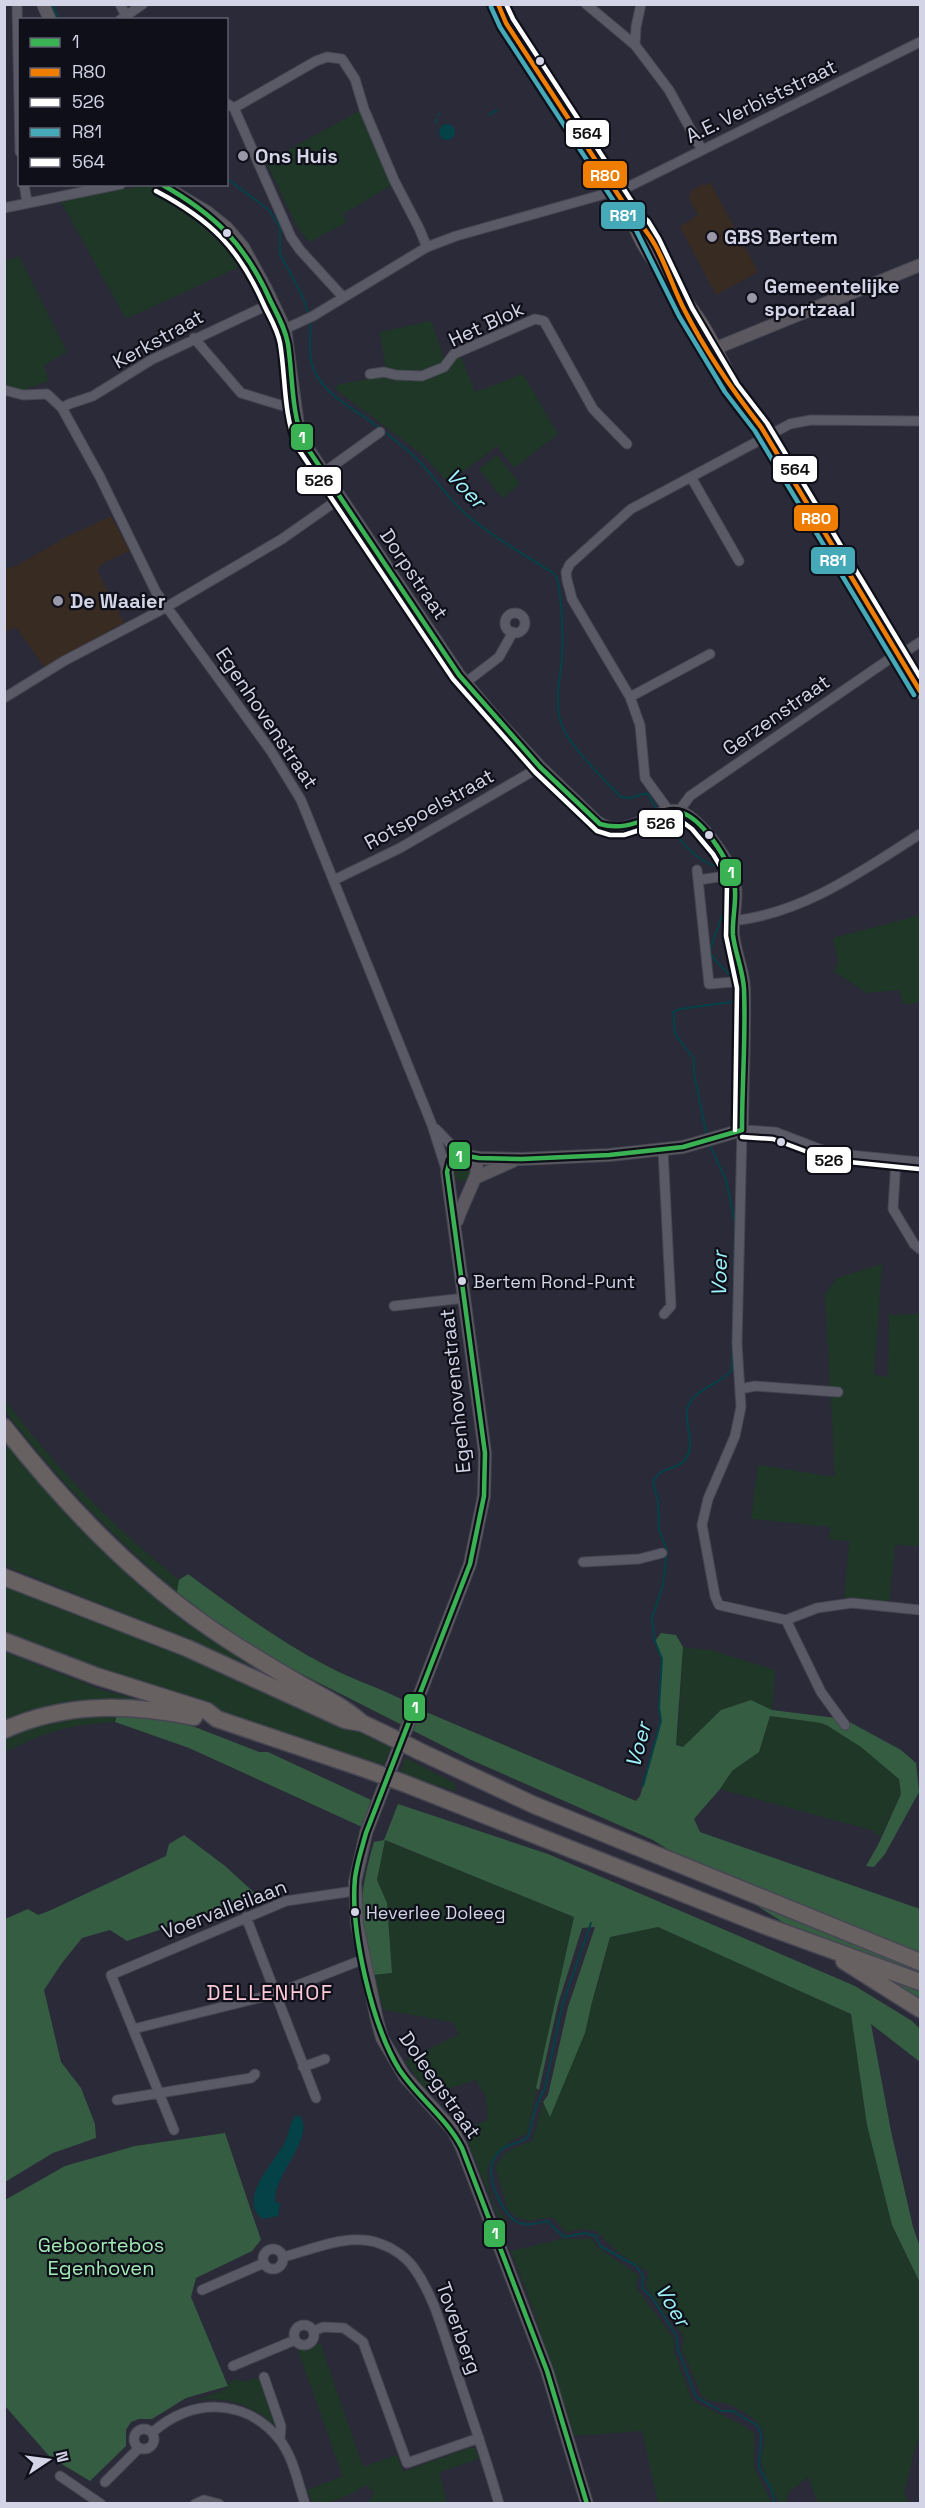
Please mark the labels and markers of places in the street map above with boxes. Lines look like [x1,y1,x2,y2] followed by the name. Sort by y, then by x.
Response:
[534,55,546,67] unlabelled marker
[255,143,338,169] place label: Ons Huis
[236,149,250,163] marker: Ons Huis
[724,224,838,250] place label: GBS Bertem
[221,227,233,239] unlabelled marker
[705,230,719,244] marker: GBS Bertem
[764,273,900,322] place label: Gemeentelijke sportzaal
[745,291,759,305] marker: Gemeentelijke sportzaal
[70,588,166,614] place label: De Waaier
[51,594,65,608] marker: De Waaier
[703,829,715,841] unlabelled marker
[775,1136,787,1148] unlabelled marker
[473,1270,635,1293] place label: Bertem Rond-Punt
[456,1275,468,1287] marker: Bertem Rond-Punt
[366,1901,506,1924] place label: Heverlee Doleeg
[349,1906,361,1918] marker: Heverlee Doleeg

